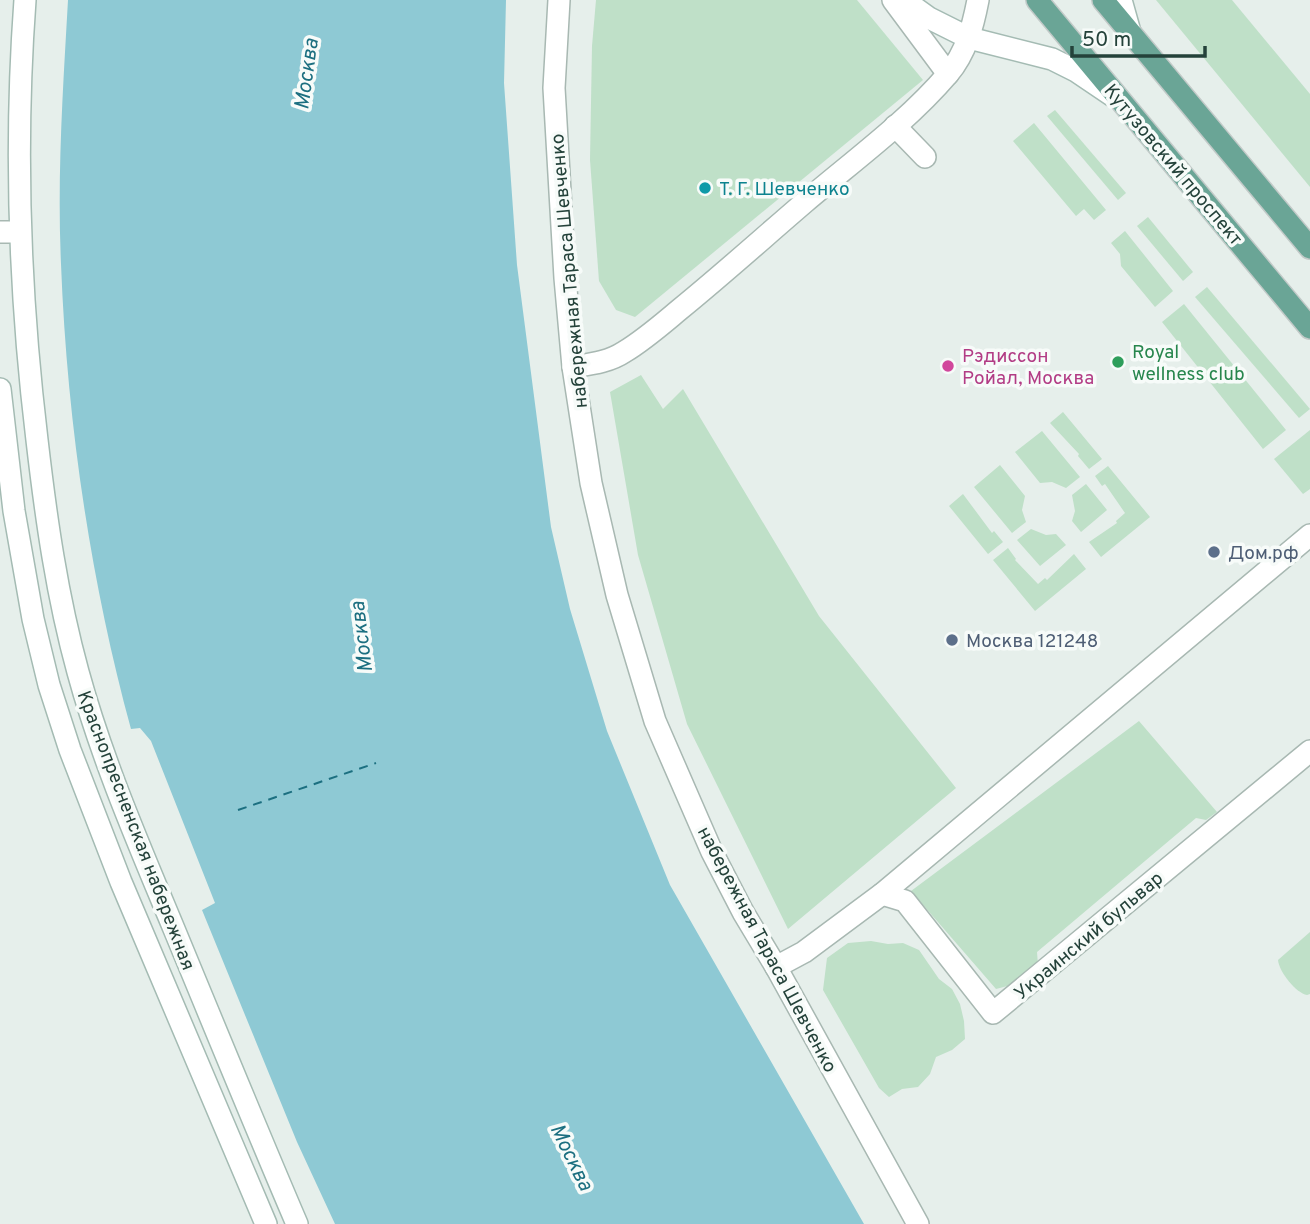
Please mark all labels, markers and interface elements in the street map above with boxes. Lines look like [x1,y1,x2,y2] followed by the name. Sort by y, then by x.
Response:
[1072,14,1205,58] scale bar
[1082,27,1131,54] text: 50 m
[289,37,326,112] water label: Москва
[1098,80,1247,251] street label: Кутузовский проспект
[546,133,594,409] street label: набережная Тараса Шевченко
[719,178,850,202] place label: Т. Г. Шевченко
[697,180,713,196] marker: Т. Г. Шевченко
[1132,341,1245,387] place label: Royal wellness club
[962,345,1094,391] place label: Рэдиссон Ройал, Москва
[1110,354,1126,370] marker: Royal wellness club
[940,358,956,374] marker: Рэдиссон Ройал, Москва
[1228,542,1299,566] place label: Дом.рф
[1206,544,1222,560] marker: Дом.рф
[345,599,380,674] water label: Москва
[966,630,1098,654] place label: Москва 121248
[944,632,960,648] marker: Москва 121248
[71,688,200,974] street label: Краснопресненская набережная
[691,823,842,1077] street label: набережная Тараса Шевченко
[1010,867,1169,1006] street label: Украинский бульвар
[543,1120,599,1196] water label: Москва

